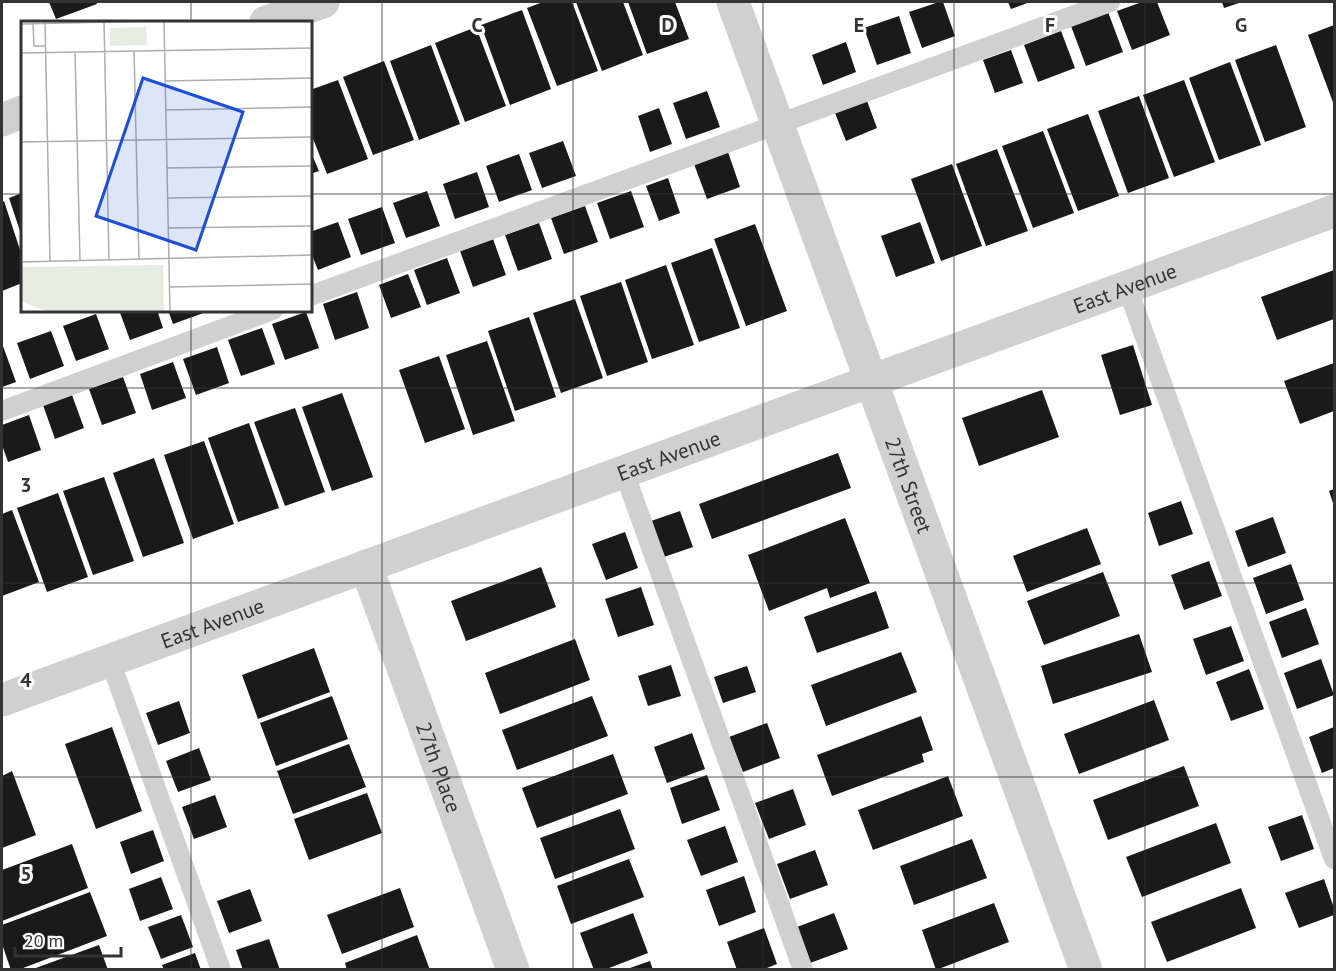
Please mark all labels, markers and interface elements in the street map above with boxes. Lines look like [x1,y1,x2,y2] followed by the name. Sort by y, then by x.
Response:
[471,12,483,38] text: C
[662,12,675,38] text: D
[854,12,864,38] text: E
[1045,12,1055,38] text: F
[1235,12,1247,38] text: G
[21,21,312,312] inset map
[1069,257,1180,319] street label: East Avenue
[613,424,724,487] street label: East Avenue
[879,433,939,537] street label: 27th Street
[20,472,32,498] text: 3
[157,591,268,654] street label: East Avenue
[20,667,32,693] text: 4
[410,718,468,816] street label: 27th Place
[20,861,32,887] text: 5
[15,920,122,958] scale bar
[24,929,63,952] text: 20 m

